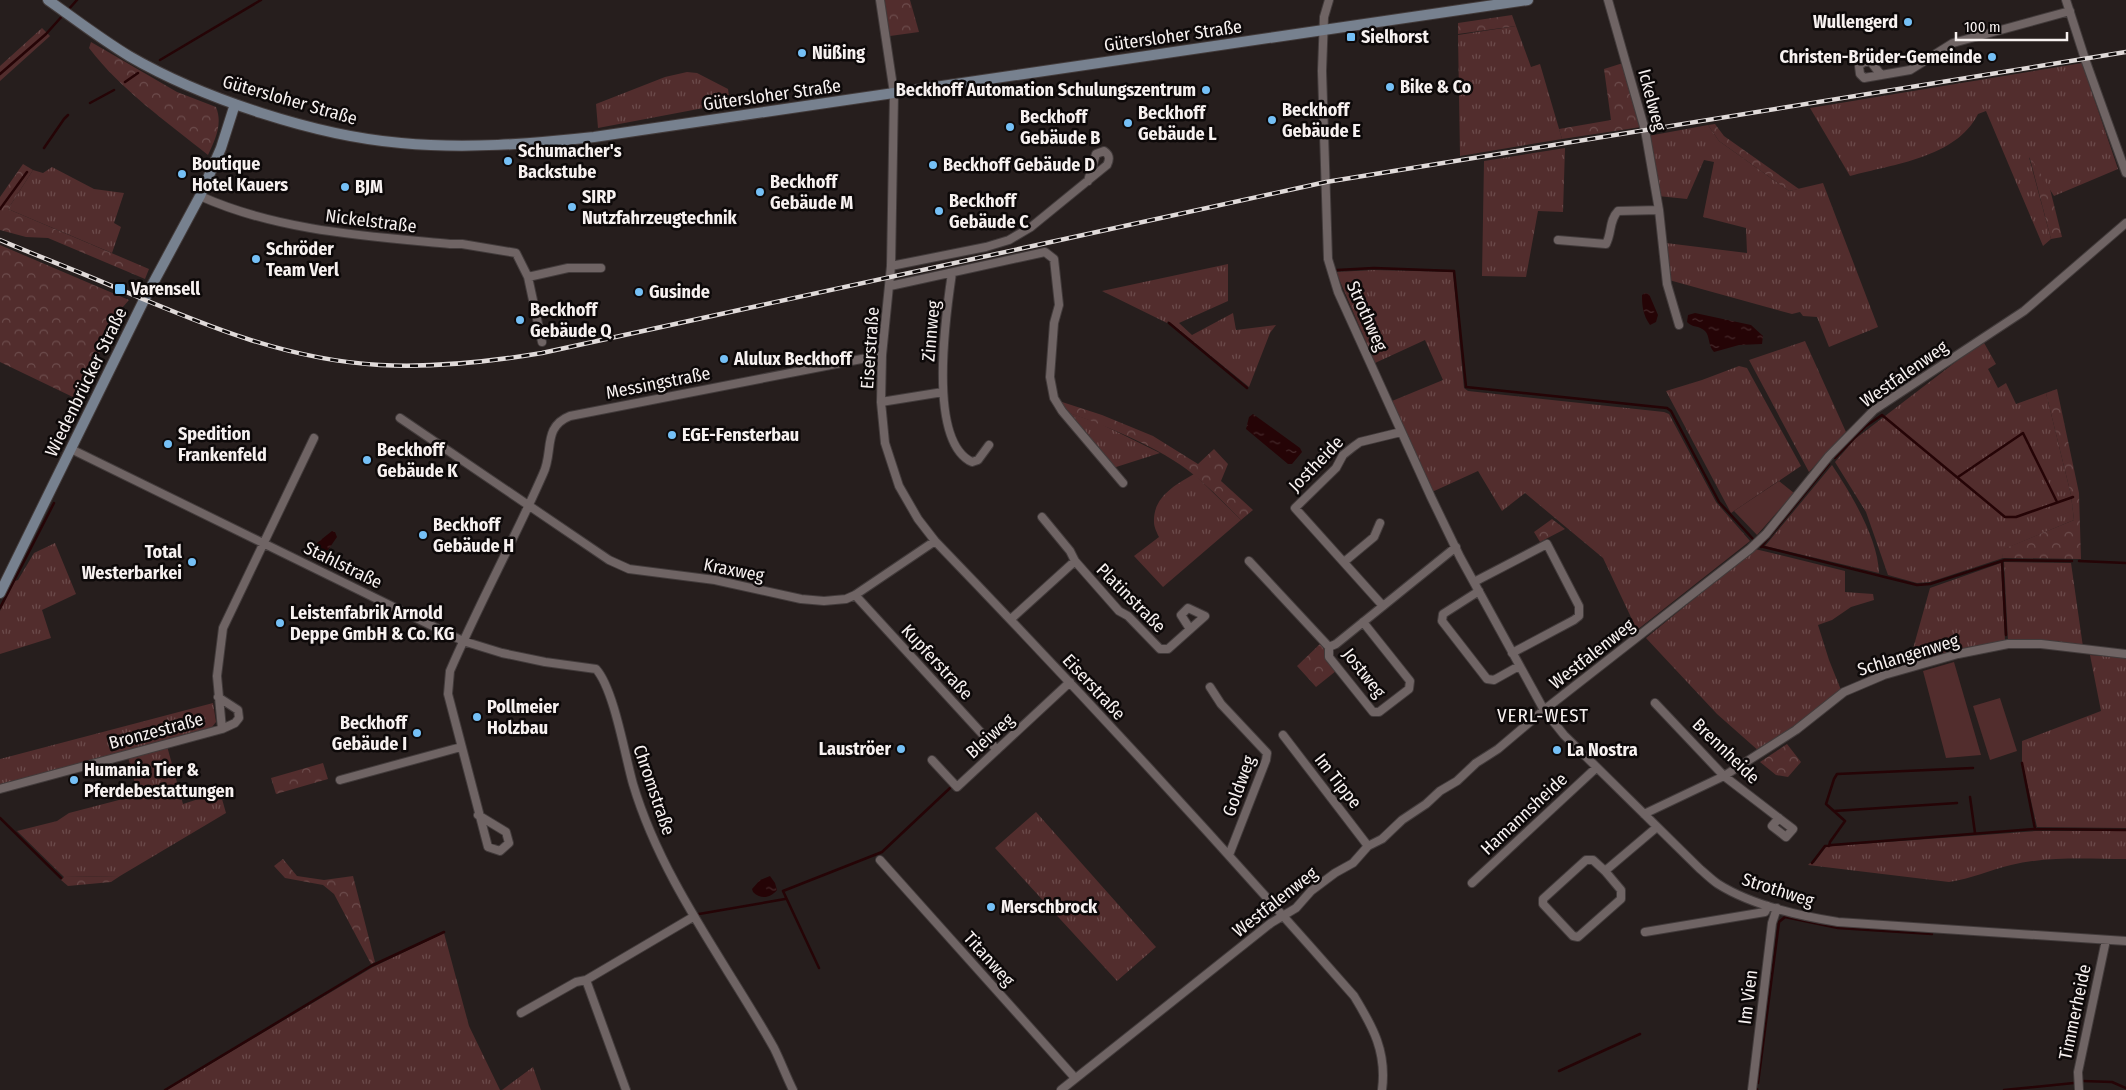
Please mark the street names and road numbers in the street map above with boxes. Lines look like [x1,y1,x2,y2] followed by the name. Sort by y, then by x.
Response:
[1103,15,1243,57] street label: Gütersloher Straße
[1633,67,1671,134] street label: Ickelweg
[220,70,360,130] street label: Gütersloher Straße
[702,74,842,116] street label: Gütersloher Straße
[324,204,418,238] street label: Nickelstraße
[1342,277,1392,355] street label: Strothweg
[917,299,945,362] street label: Zinnweg
[40,304,132,460] street label: Wiedenbrücker Straße
[856,306,884,390] street label: Eiserstraße
[1856,336,1952,412] street label: Westfalenweg
[604,362,712,404] street label: Messingstraße
[1284,431,1348,497] street label: Jostheide
[300,537,386,593] street label: Stahlstraße
[702,553,767,587] street label: Kraxweg
[1092,559,1170,637] street label: Platinstraße
[1545,614,1639,694] street label: Westfalenweg
[896,620,978,704] street label: Kupferstraße
[1855,629,1962,681] street label: Schlangenweg
[1338,644,1391,703] street label: Jostweg
[1058,649,1130,725] street label: Eiserstraße
[106,708,206,754] street label: Bronzestraße
[961,708,1019,763] street label: Bleiweg
[1688,714,1764,788] street label: Brennheide
[628,742,680,838] street label: Chromstraße
[1310,749,1366,813] street label: Im Tippe
[1218,752,1260,819] street label: Goldweg
[1476,768,1572,860] street label: Hamannsheide
[1228,862,1322,942] street label: Westfalenweg
[1739,868,1817,912] street label: Strothweg
[959,927,1020,991] street label: Titanweg
[2054,962,2096,1062] street label: Timmerheide
[1734,968,1762,1026] street label: Im Vien

